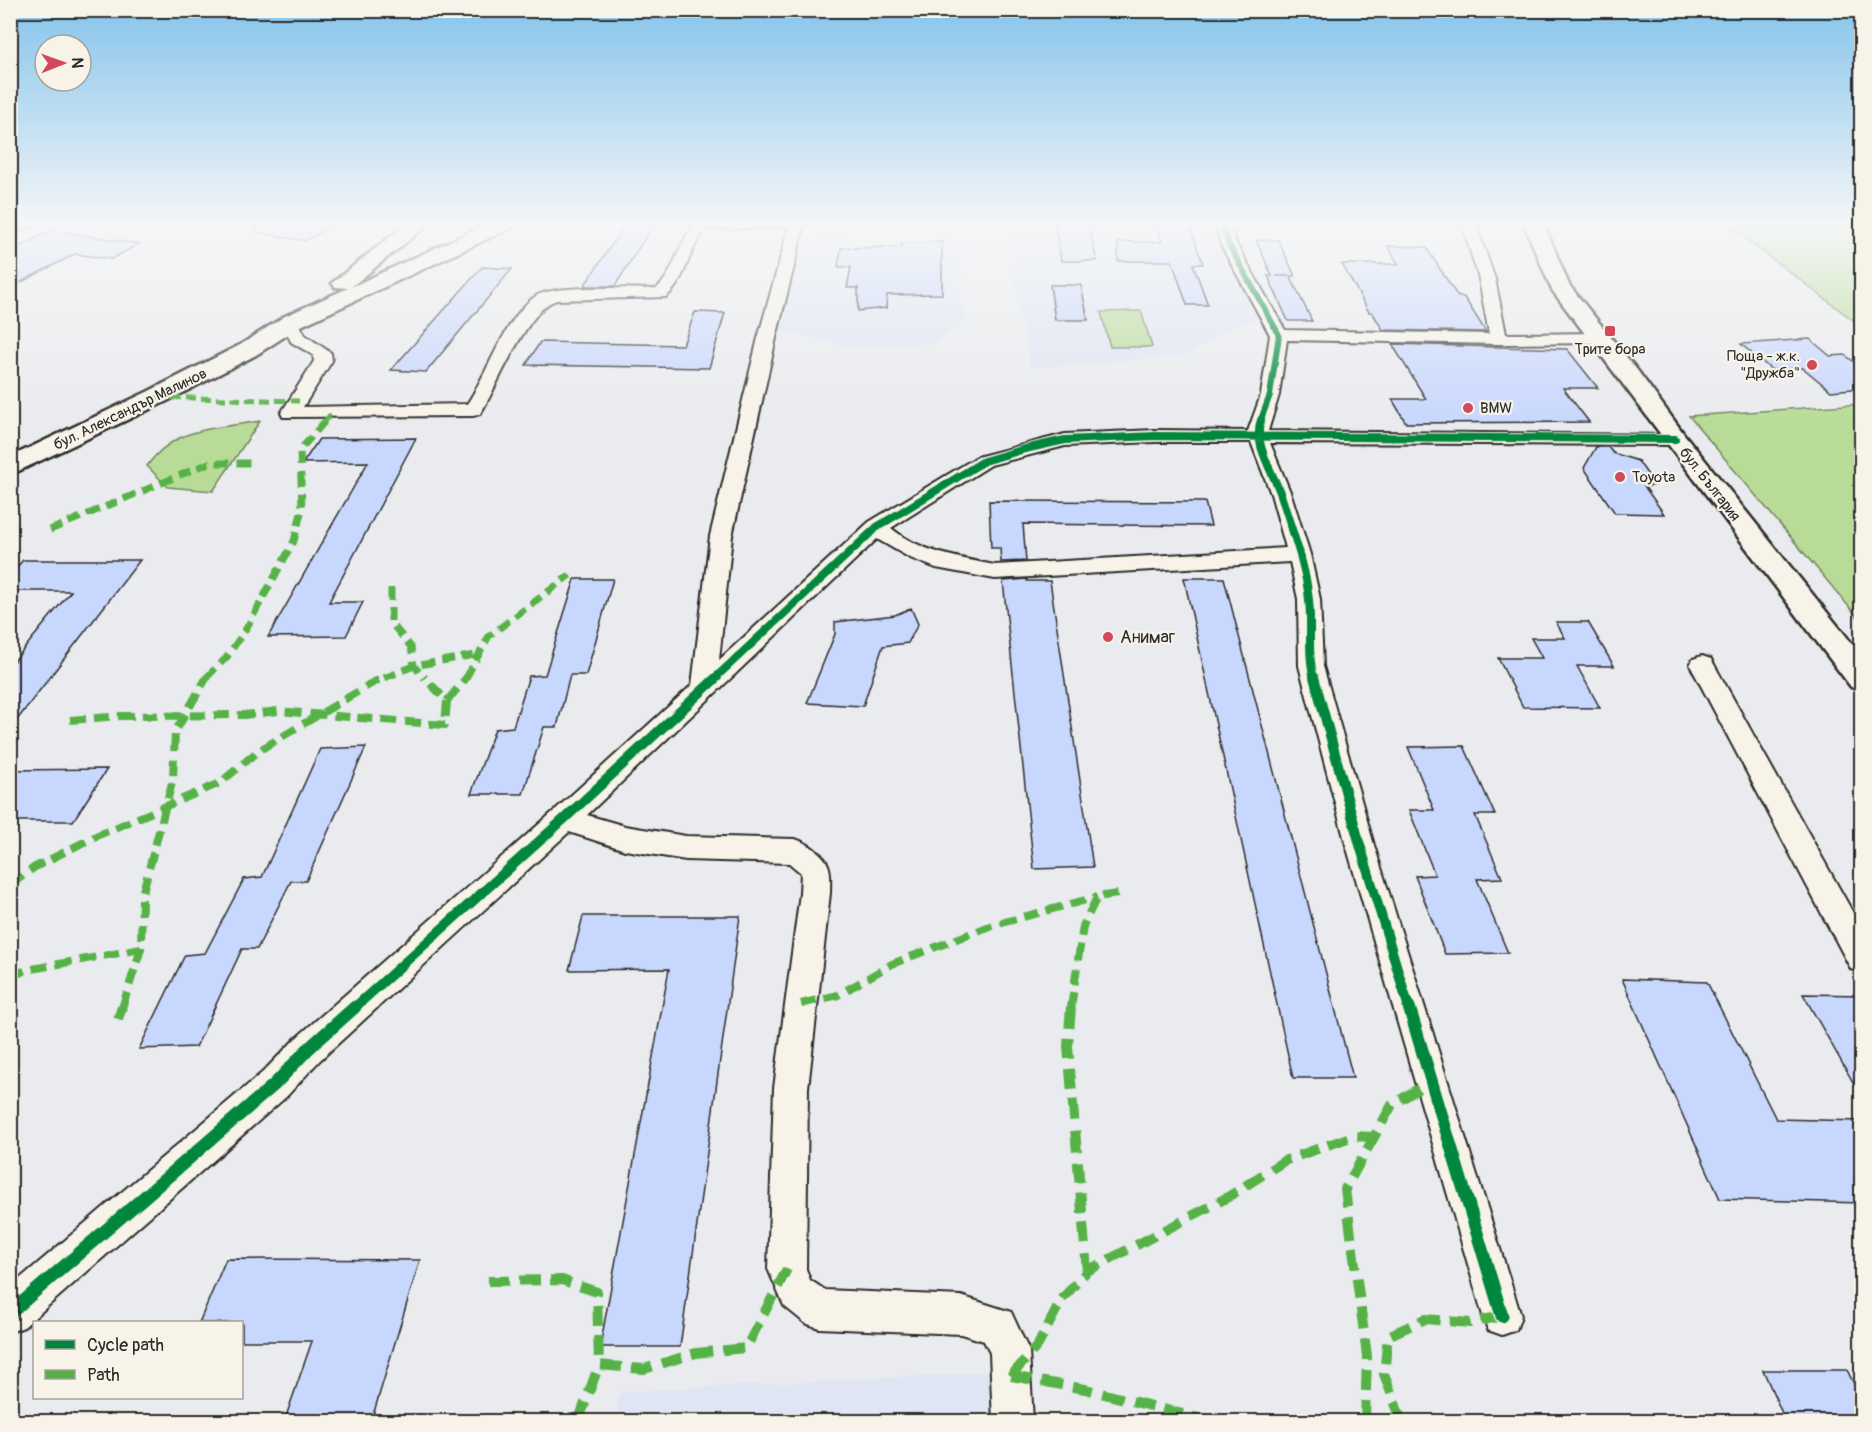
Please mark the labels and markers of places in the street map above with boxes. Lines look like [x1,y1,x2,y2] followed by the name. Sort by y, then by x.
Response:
[1603,324,1617,338] marker: Трите бора
[1575,340,1646,359] place label: Трите бора
[1727,347,1800,383] place label: Поща - ж.к. "Дружба"
[1805,358,1819,372] marker: Поща - ж.к. "Дружба"
[1480,399,1512,418] place label: BMW
[1461,401,1475,415] marker: BMW
[1632,468,1675,487] place label: Toyota
[1613,470,1627,484] marker: Toyota
[1120,626,1175,649] place label: Анимаг
[1101,630,1115,644] marker: Анимаг

